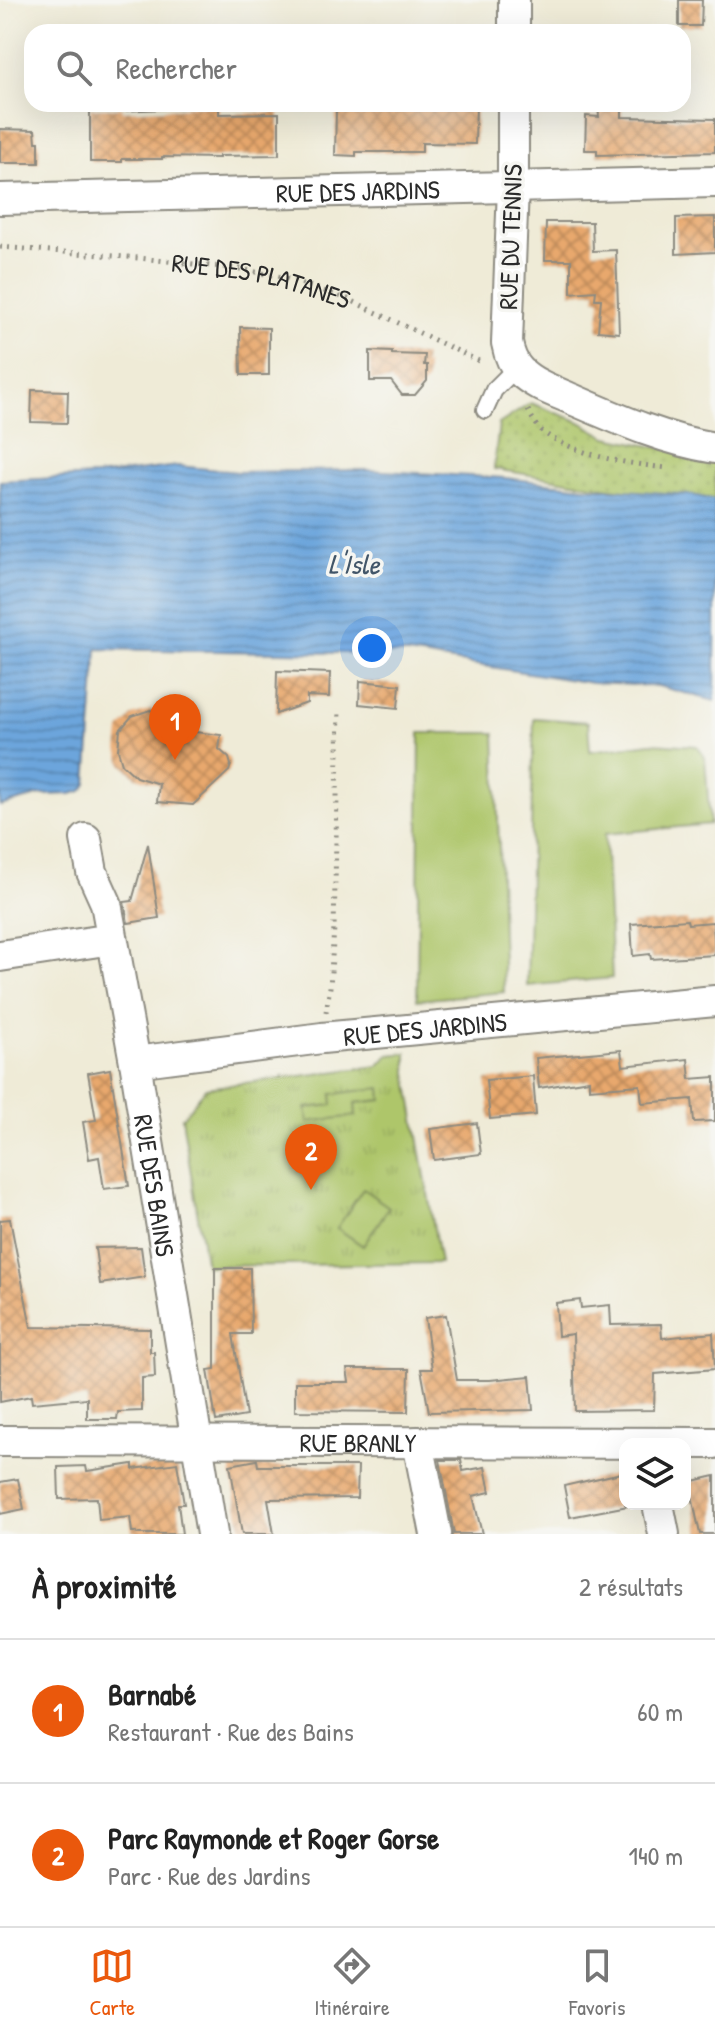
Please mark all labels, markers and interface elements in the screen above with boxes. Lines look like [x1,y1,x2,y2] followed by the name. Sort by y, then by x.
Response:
[24,24,691,112] search box
[52,46,96,90] icon: search
[116,48,237,88] text: Rechercher
[490,164,530,310] street label: RUE DU TENNIS
[276,171,440,210] street label: RUE DES JARDINS
[170,244,355,316] street label: RUE DES PLATANES
[328,545,382,583] water label: L'Isle
[352,628,392,668] your location
[149,694,201,760] pin: 1
[342,1003,508,1053] street label: RUE DES JARDINS
[126,1112,184,1259] street label: RUE DES BAINS
[285,1124,337,1190] pin: 2
[300,1424,417,1460] street label: RUE BRANLY
[619,1438,691,1510] map controls
[619,1438,691,1510] button: layers
[32,1563,177,1609] text: À proximité
[579,1569,683,1604] text: 2 résultats
[108,1674,196,1714] text: Barnabé
[53,1694,63,1729] text: 1
[637,1694,683,1729] text: 60 m
[108,1714,354,1749] text: Restaurant · Rue des Bains
[108,1818,439,1858] text: Parc Raymonde et Roger Gorse
[52,1838,64,1873] text: 2
[629,1838,683,1873] text: 140 m
[108,1858,311,1893] text: Parc · Rue des Jardins
[90,1944,135,2022] tab: Carte
[314,1944,390,2022] tab: Itinéraire
[569,1944,625,2022] tab: Favoris

